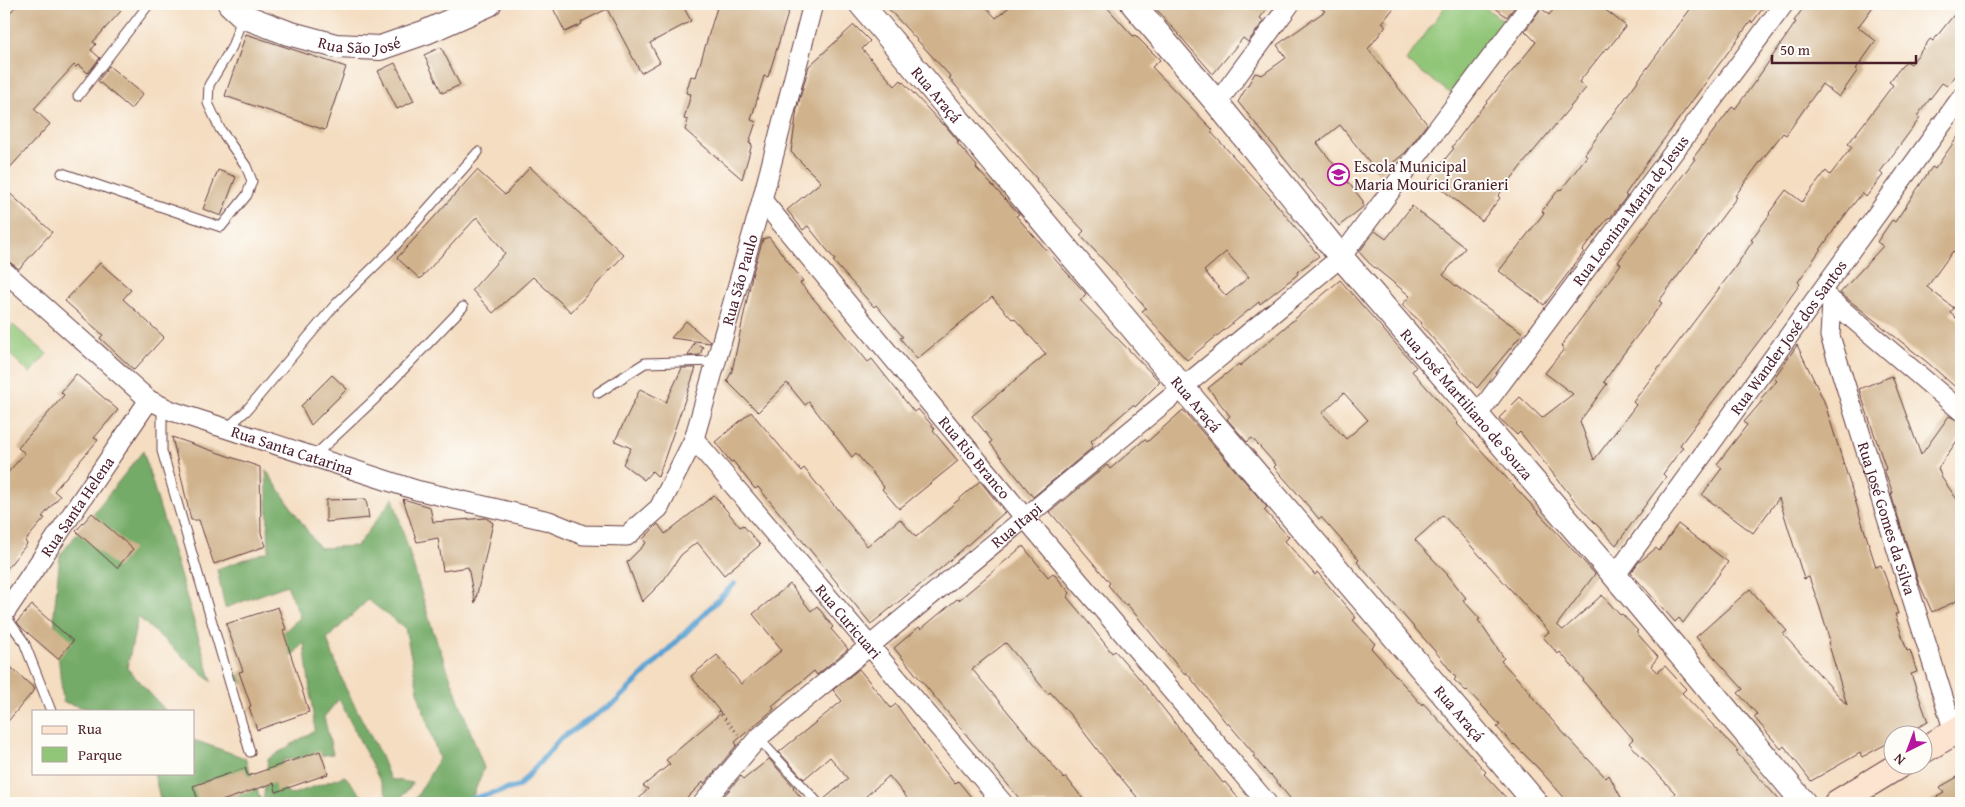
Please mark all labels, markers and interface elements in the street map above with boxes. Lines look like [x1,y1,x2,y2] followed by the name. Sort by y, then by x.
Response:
[315,30,404,60] street label: Rua São José
[1772,32,1916,64] scale bar
[1780,39,1811,60] text: 50 m
[906,61,968,128] street label: Rua Araçá
[1566,130,1694,290] street label: Rua Leonina Maria de Jesus
[1354,154,1509,196] place label: Escola Municipal Maria Mourici Granieri
[1326,163,1350,187] school or university icon: Escola Municipal Maria Mourici Granieri
[715,231,764,328] street label: Rua São Paulo
[1724,254,1852,420] street label: Rua Wander José dos Santos
[1395,323,1539,485] street label: Rua José Martiliano de Souza
[1166,370,1228,438] street label: Rua Araçá
[933,411,1017,504] street label: Rua Rio Branco
[228,419,357,481] street label: Rua Santa Catarina
[1852,439,1922,598] street label: Rua José Gomes da Silva
[34,451,120,561] street label: Rua Santa Helena
[985,496,1048,553] street label: Rua Itapi
[810,578,888,664] street label: Rua Curicuari
[1429,680,1491,747] street label: Rua Araçá
[32,710,195,774] legend
[78,718,102,739] text: Rua
[1882,724,1932,774] north arrow
[78,744,122,765] text: Parque
[1889,749,1909,770] text: N

